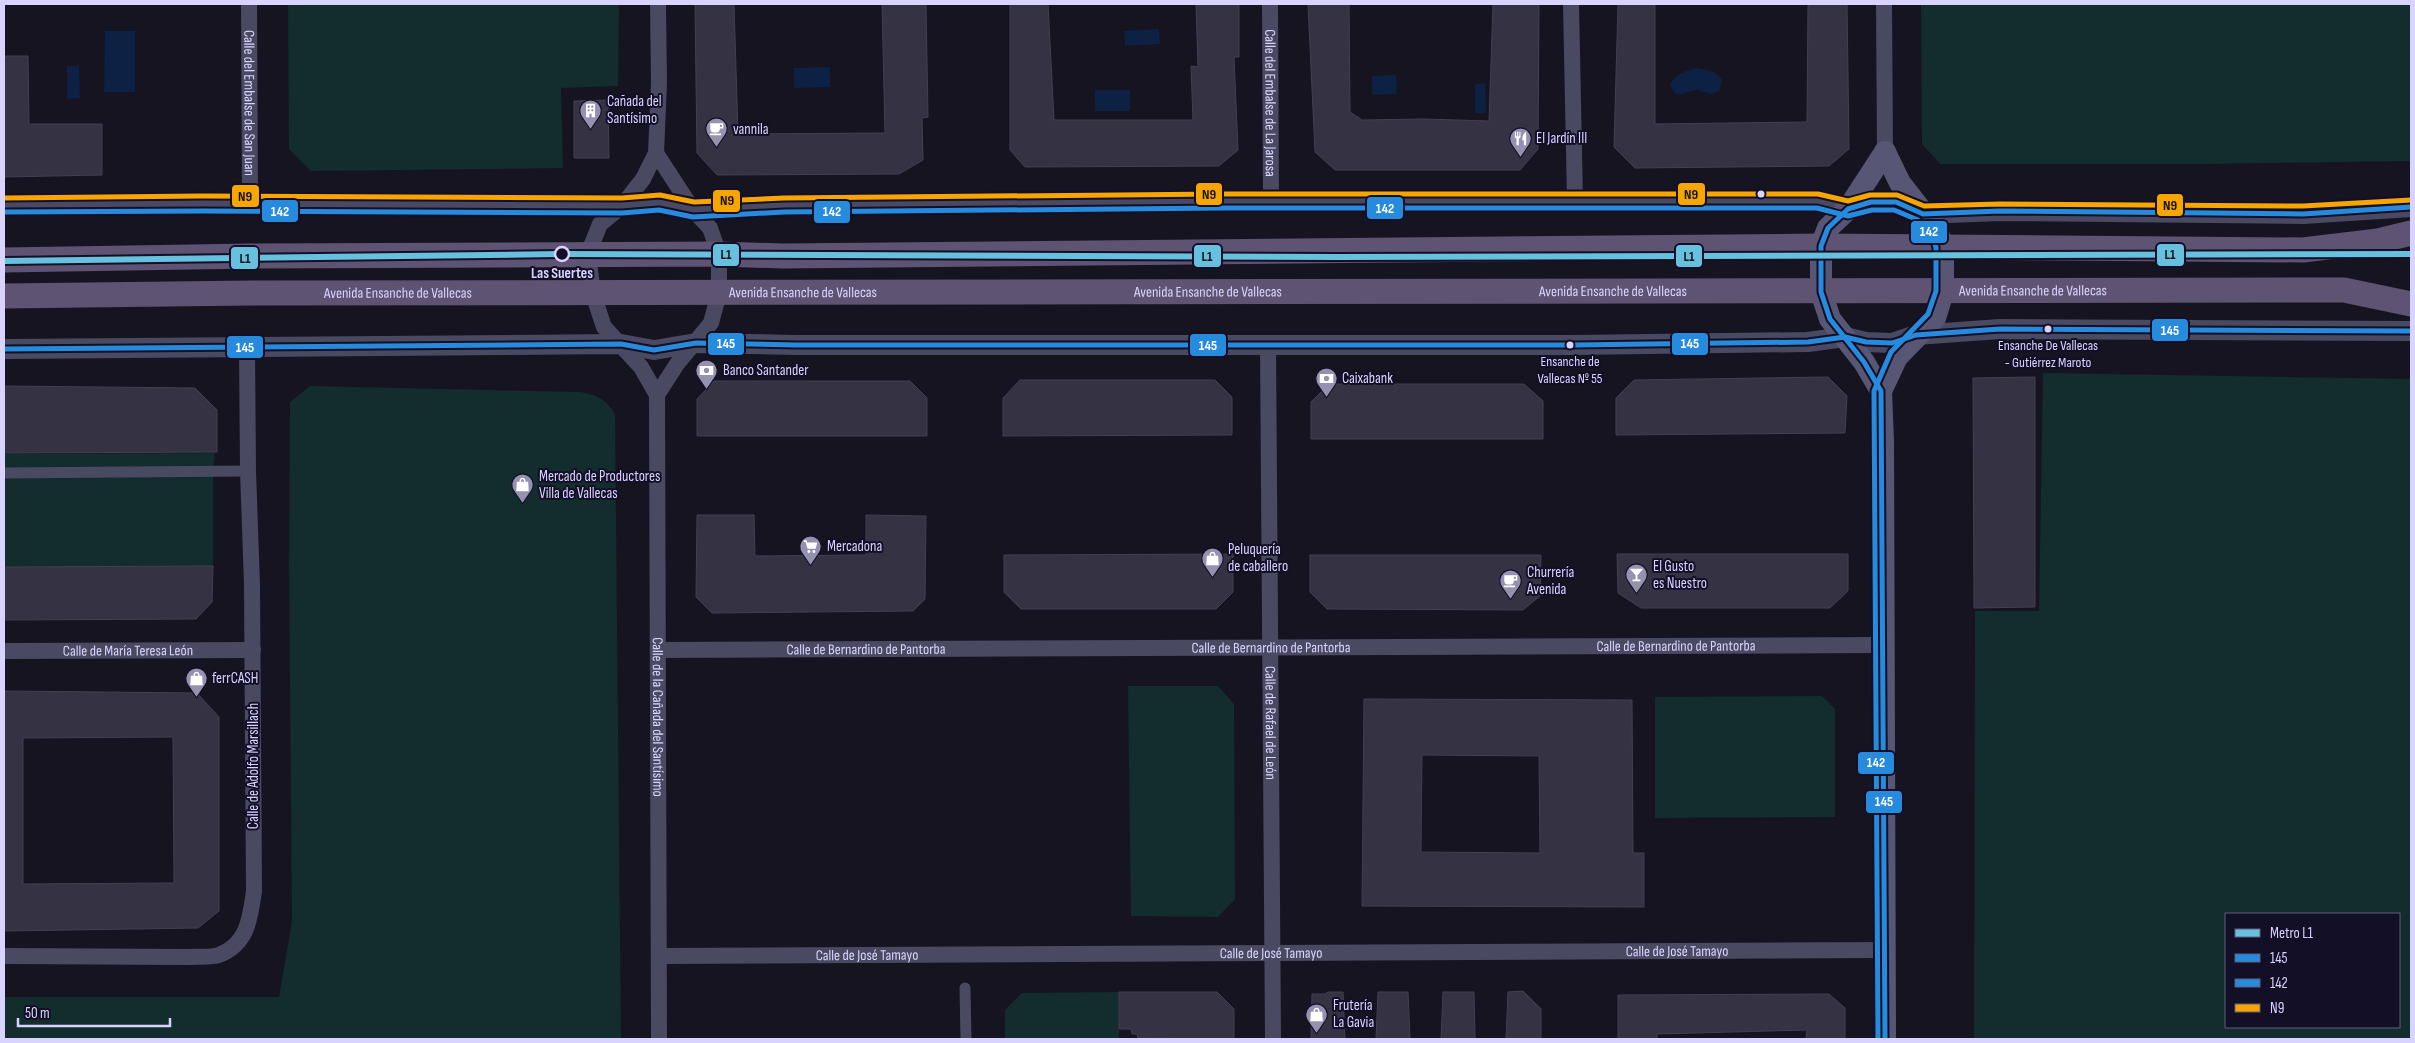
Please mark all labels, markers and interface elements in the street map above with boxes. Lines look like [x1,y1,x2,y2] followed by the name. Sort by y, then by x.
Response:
[1260,29,1280,177] street label: Calle del Embalse de La Jarosa
[239,30,259,176] street label: Calle del Embalse de San Juan
[607,92,661,128] place label: Cañada del Santísimo
[579,98,603,129] building icon: Cañada del Santísimo
[705,117,729,148] cafe icon: vannila
[733,120,769,139] place label: vannila
[1508,126,1532,157] restaurant icon: El Jardín III
[1536,129,1587,148] place label: El Jardín III
[1195,182,1223,206] line badge: N9
[1677,182,1706,206] line badge: N9
[231,184,260,208] line badge: N9
[1202,186,1216,203] text: N9
[1684,186,1698,203] text: N9
[238,188,252,205] text: N9
[712,189,741,213] line badge: N9
[1756,189,1766,199] unlabelled marker
[720,192,734,209] text: N9
[2156,193,2184,217] line badge: N9
[1366,196,1404,220] line badge: 142
[2163,197,2177,214] text: N9
[261,199,299,223] line badge: 142
[813,200,851,224] line badge: 142
[1376,200,1394,217] text: 142
[271,203,289,220] text: 142
[823,203,841,220] text: 142
[1910,220,1948,244] line badge: 142
[1920,223,1938,240] text: 142
[712,243,740,267] line badge: L1
[2156,243,2185,267] line badge: L1
[1193,244,1222,268] line badge: L1
[1675,244,1703,268] line badge: L1
[230,246,259,270] line badge: L1
[554,246,570,262] marker: Las Suertes
[720,246,732,263] text: L1
[2164,246,2176,263] text: L1
[1201,248,1213,265] text: L1
[1683,248,1695,265] text: L1
[239,250,251,267] text: L1
[531,264,593,283] place label: Las Suertes
[1958,281,2107,301] street label: Avenida Ensanche de Vallecas
[1538,282,1687,301] street label: Avenida Ensanche de Vallecas
[728,283,877,302] street label: Avenida Ensanche de Vallecas
[1133,283,1282,302] street label: Avenida Ensanche de Vallecas
[323,284,472,303] street label: Avenida Ensanche de Vallecas
[2151,318,2189,342] line badge: 145
[2161,322,2179,339] text: 145
[2043,324,2053,334] marker: Ensanche De Vallecas - Gutiérrez Maroto
[707,332,745,356] line badge: 145
[1671,332,1709,356] line badge: 145
[1189,333,1227,357] line badge: 145
[226,335,264,359] line badge: 145
[717,335,735,352] text: 145
[1681,335,1699,352] text: 145
[1199,337,1217,354] text: 145
[1998,337,2098,371] place label: Ensanche De Vallecas - Gutiérrez Maroto
[236,339,254,356] text: 145
[1565,340,1575,350] marker: Ensanche de Vallecas Nº 55
[1538,353,1603,387] place label: Ensanche de Vallecas Nº 55
[695,358,719,389] bank icon: Banco Santander
[723,361,809,380] place label: Banco Santander
[1314,366,1338,397] bank icon: Caixabank
[1342,369,1393,388] place label: Caixabank
[539,467,660,503] place label: Mercado de Productores Villa de Vallecas
[511,473,535,504] shop icon: Mercado de Productores Villa de Vallecas
[799,534,823,565] supermarket icon: Mercadona
[827,537,882,556] place label: Mercadona
[1228,540,1288,576] place label: Peluquería de caballero
[1200,546,1224,577] shop icon: Peluquería de caballero
[1653,557,1707,593] place label: El Gusto es Nuestro
[1526,563,1574,599] place label: Churrería Avenida
[1625,563,1649,594] bar icon: El Gusto es Nuestro
[1499,569,1523,600] cafe icon: Churrería Avenida
[648,637,667,797] street label: Calle de la Cañada del Santísimo
[1596,637,1756,656] street label: Calle de Bernardino de Pantorba
[1191,638,1351,658] street label: Calle de Bernardino de Pantorba
[786,640,946,659] street label: Calle de Bernardino de Pantorba
[63,641,193,661] street label: Calle de María Teresa León
[184,666,208,697] shop icon: ferrCASH
[1260,666,1280,780] street label: Calle de Rafael de León
[212,669,258,688] place label: ferrCASH
[244,703,263,829] street label: Calle de Adolfo Marsillach
[1857,751,1895,775] line badge: 142
[1867,754,1885,771] text: 142
[1865,790,1903,814] line badge: 145
[1875,793,1893,810] text: 145
[2225,913,2400,1028] legend
[2270,924,2314,943] text: Metro L1
[1626,942,1728,961] street label: Calle de José Tamayo
[1220,944,1322,963] street label: Calle de José Tamayo
[816,946,918,965] street label: Calle de José Tamayo
[2270,949,2288,968] text: 145
[2270,974,2288,993] text: 142
[18,996,170,1028] scale bar
[1333,996,1374,1032] place label: Frutería La Gavia
[2270,999,2284,1018] text: N9
[1305,1002,1329,1033] shop icon: Frutería La Gavia
[25,1004,50,1023] text: 50 m

